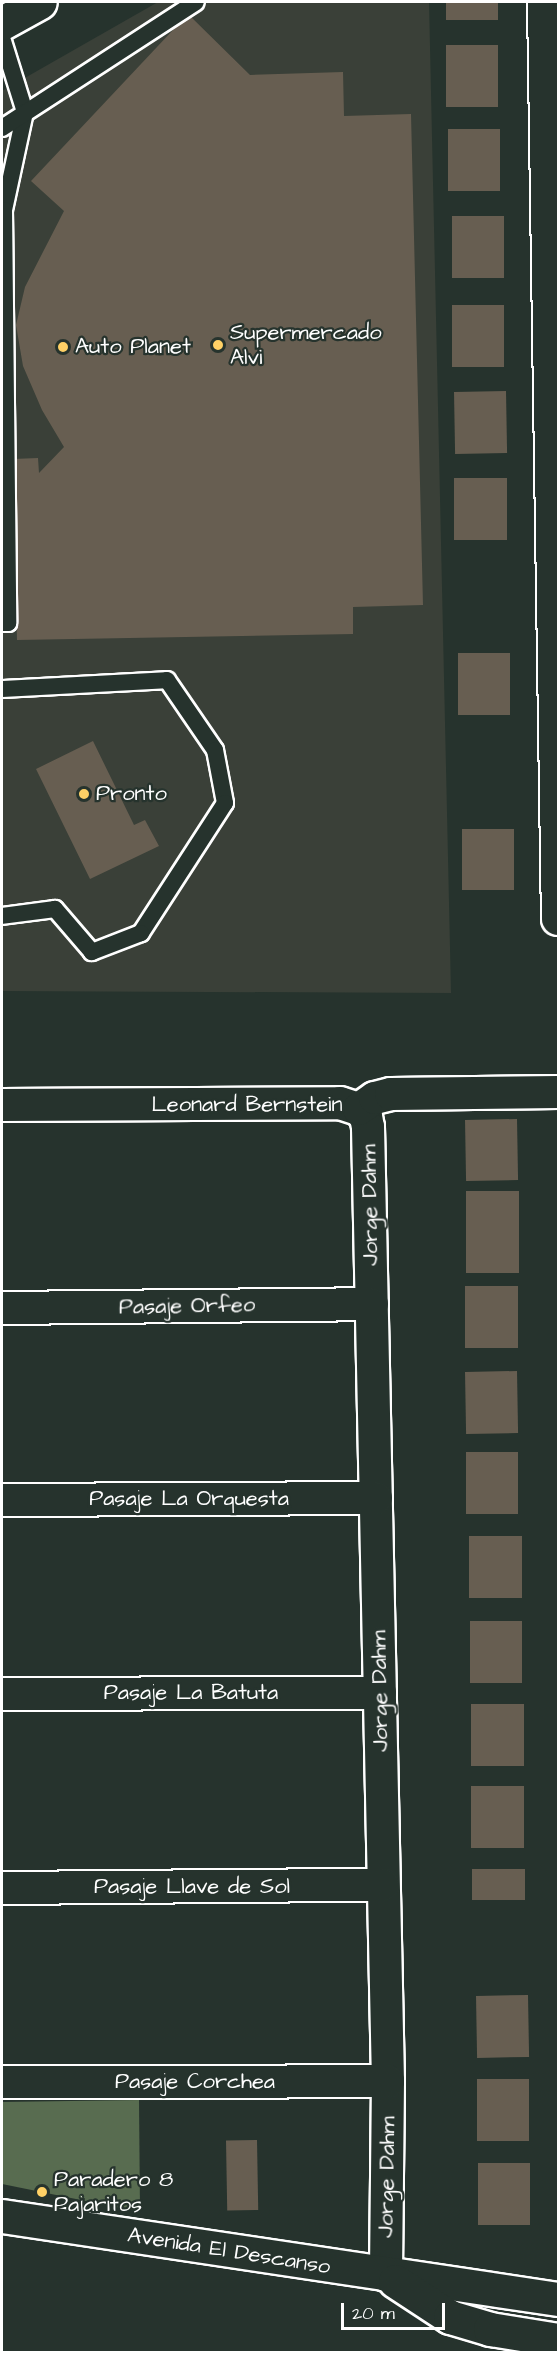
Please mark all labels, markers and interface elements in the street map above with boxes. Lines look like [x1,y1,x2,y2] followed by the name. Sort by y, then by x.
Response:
[230,319,382,370] place label: Supermercado Alvi
[75,334,191,360] place label: Auto Planet
[211,338,225,352] marker: Supermercado Alvi
[56,340,70,354] marker: Auto Planet
[96,781,167,807] place label: Pronto
[77,787,91,801] marker: Pronto
[152,1092,342,1118] street label: Leonard Bernstein
[356,1144,384,1266] street label: Jorge Dahm
[119,1292,255,1320] street label: Pasaje Orfeo
[89,1486,289,1512] street label: Pasaje La Orquesta
[366,1630,394,1752] street label: Jorge Dahm
[104,1680,278,1706] street label: Pasaje La Batuta
[94,1874,290,1900] street label: Pasaje Llave de Sol
[115,2069,275,2095] street label: Pasaje Corchea
[373,2116,401,2238] street label: Jorge Dahm
[54,2166,173,2218] place label: Paradero 8 Pajaritos
[35,2185,49,2199] marker: Paradero 8 Pajaritos
[126,2222,332,2280] street label: Avenida El Descanso
[344,2291,448,2329] scale bar
[352,2301,395,2326] text: 20 m

